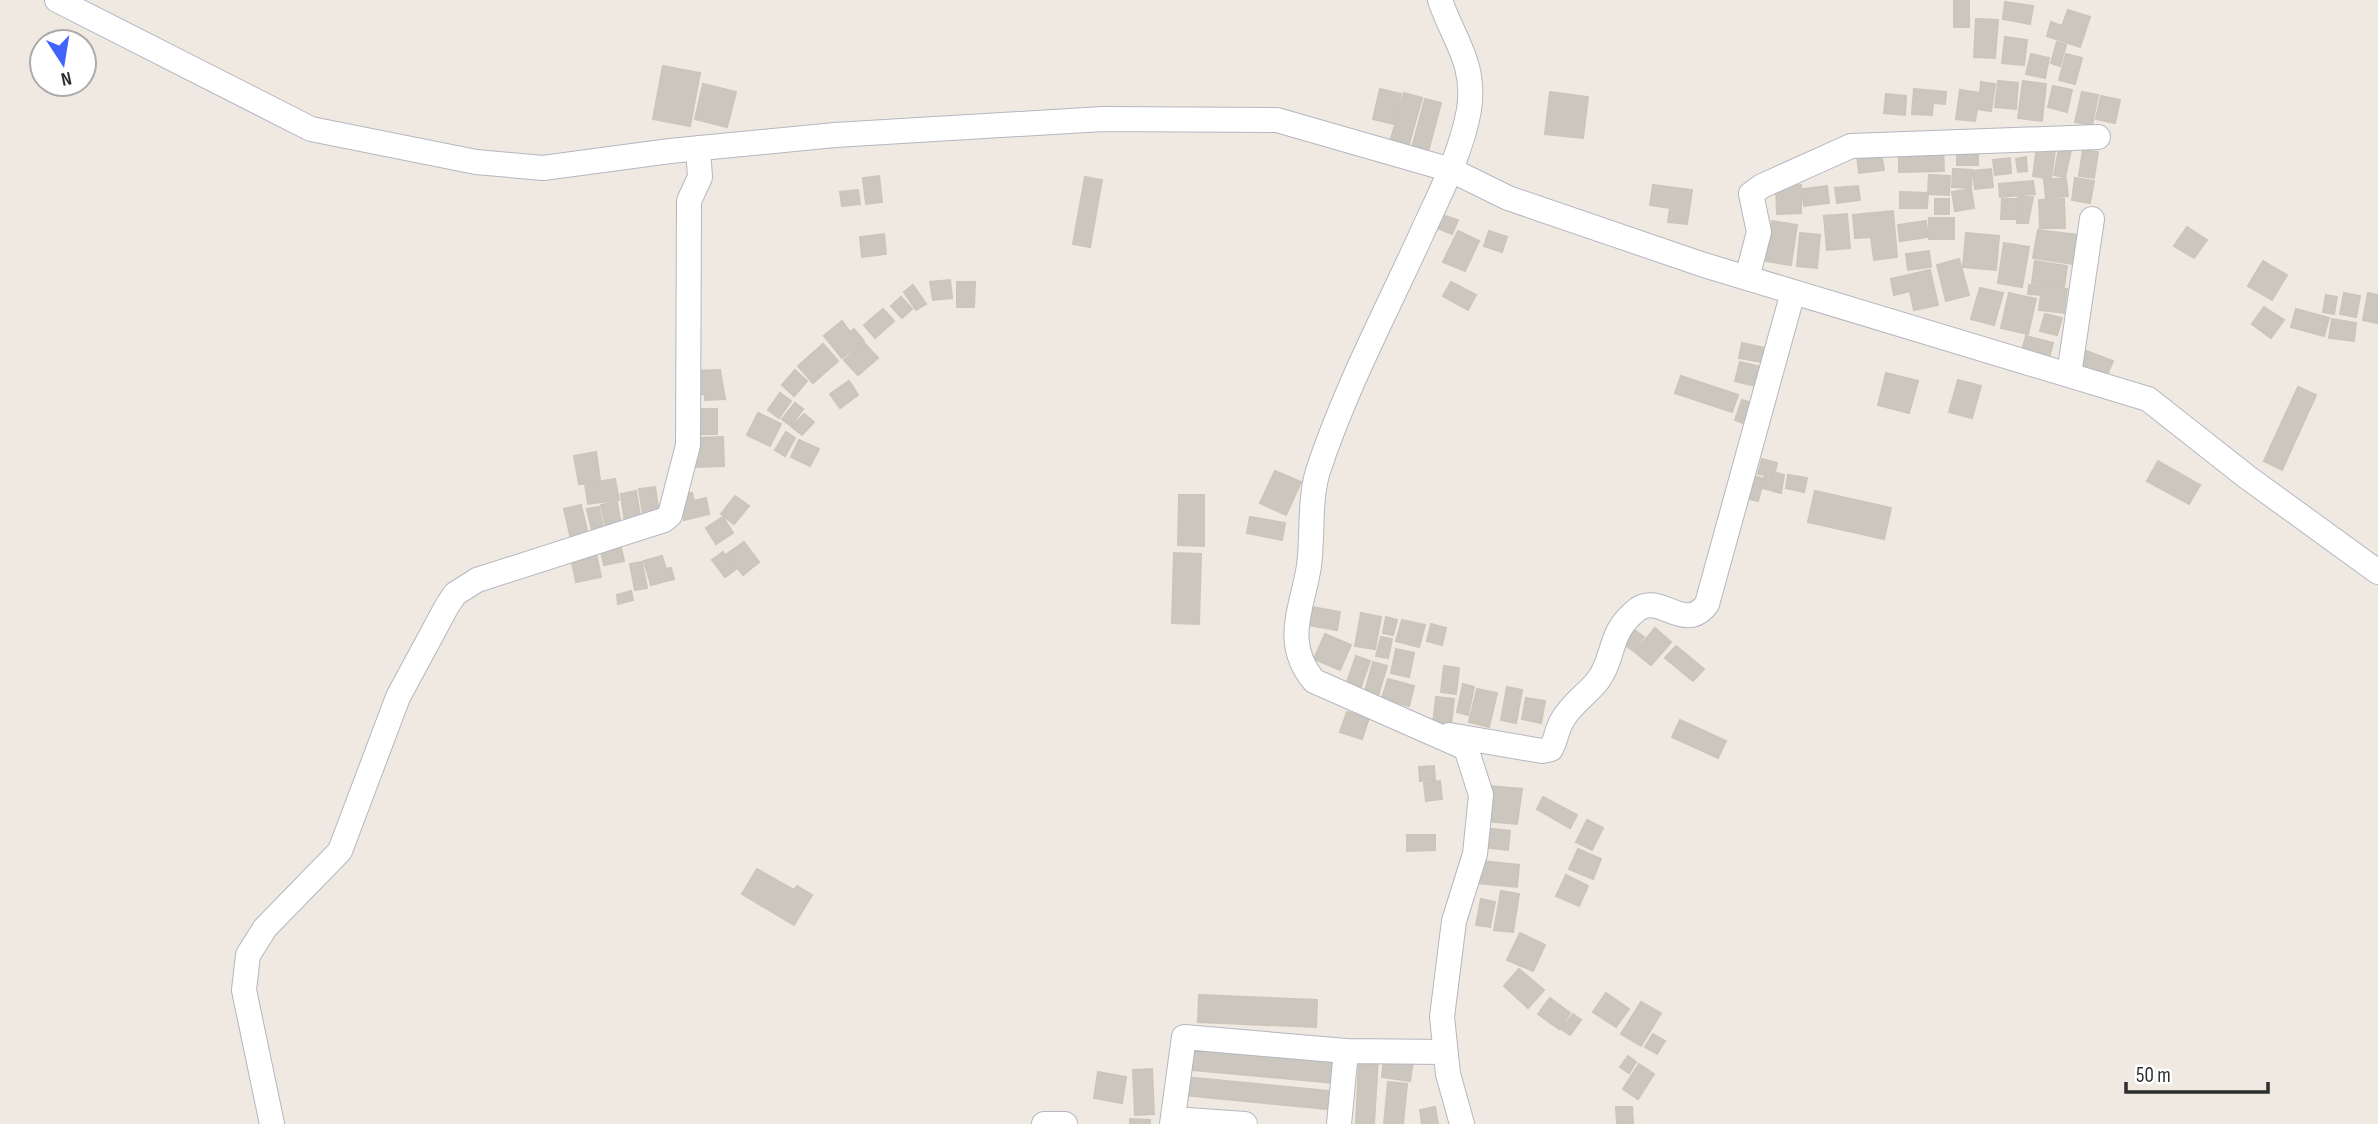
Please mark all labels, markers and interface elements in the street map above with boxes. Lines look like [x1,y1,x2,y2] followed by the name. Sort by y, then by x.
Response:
[28,28,98,98] north arrow
[59,66,74,90] text: N
[2126,1050,2268,1094] scale bar
[2136,1063,2171,1088] text: 50 m

